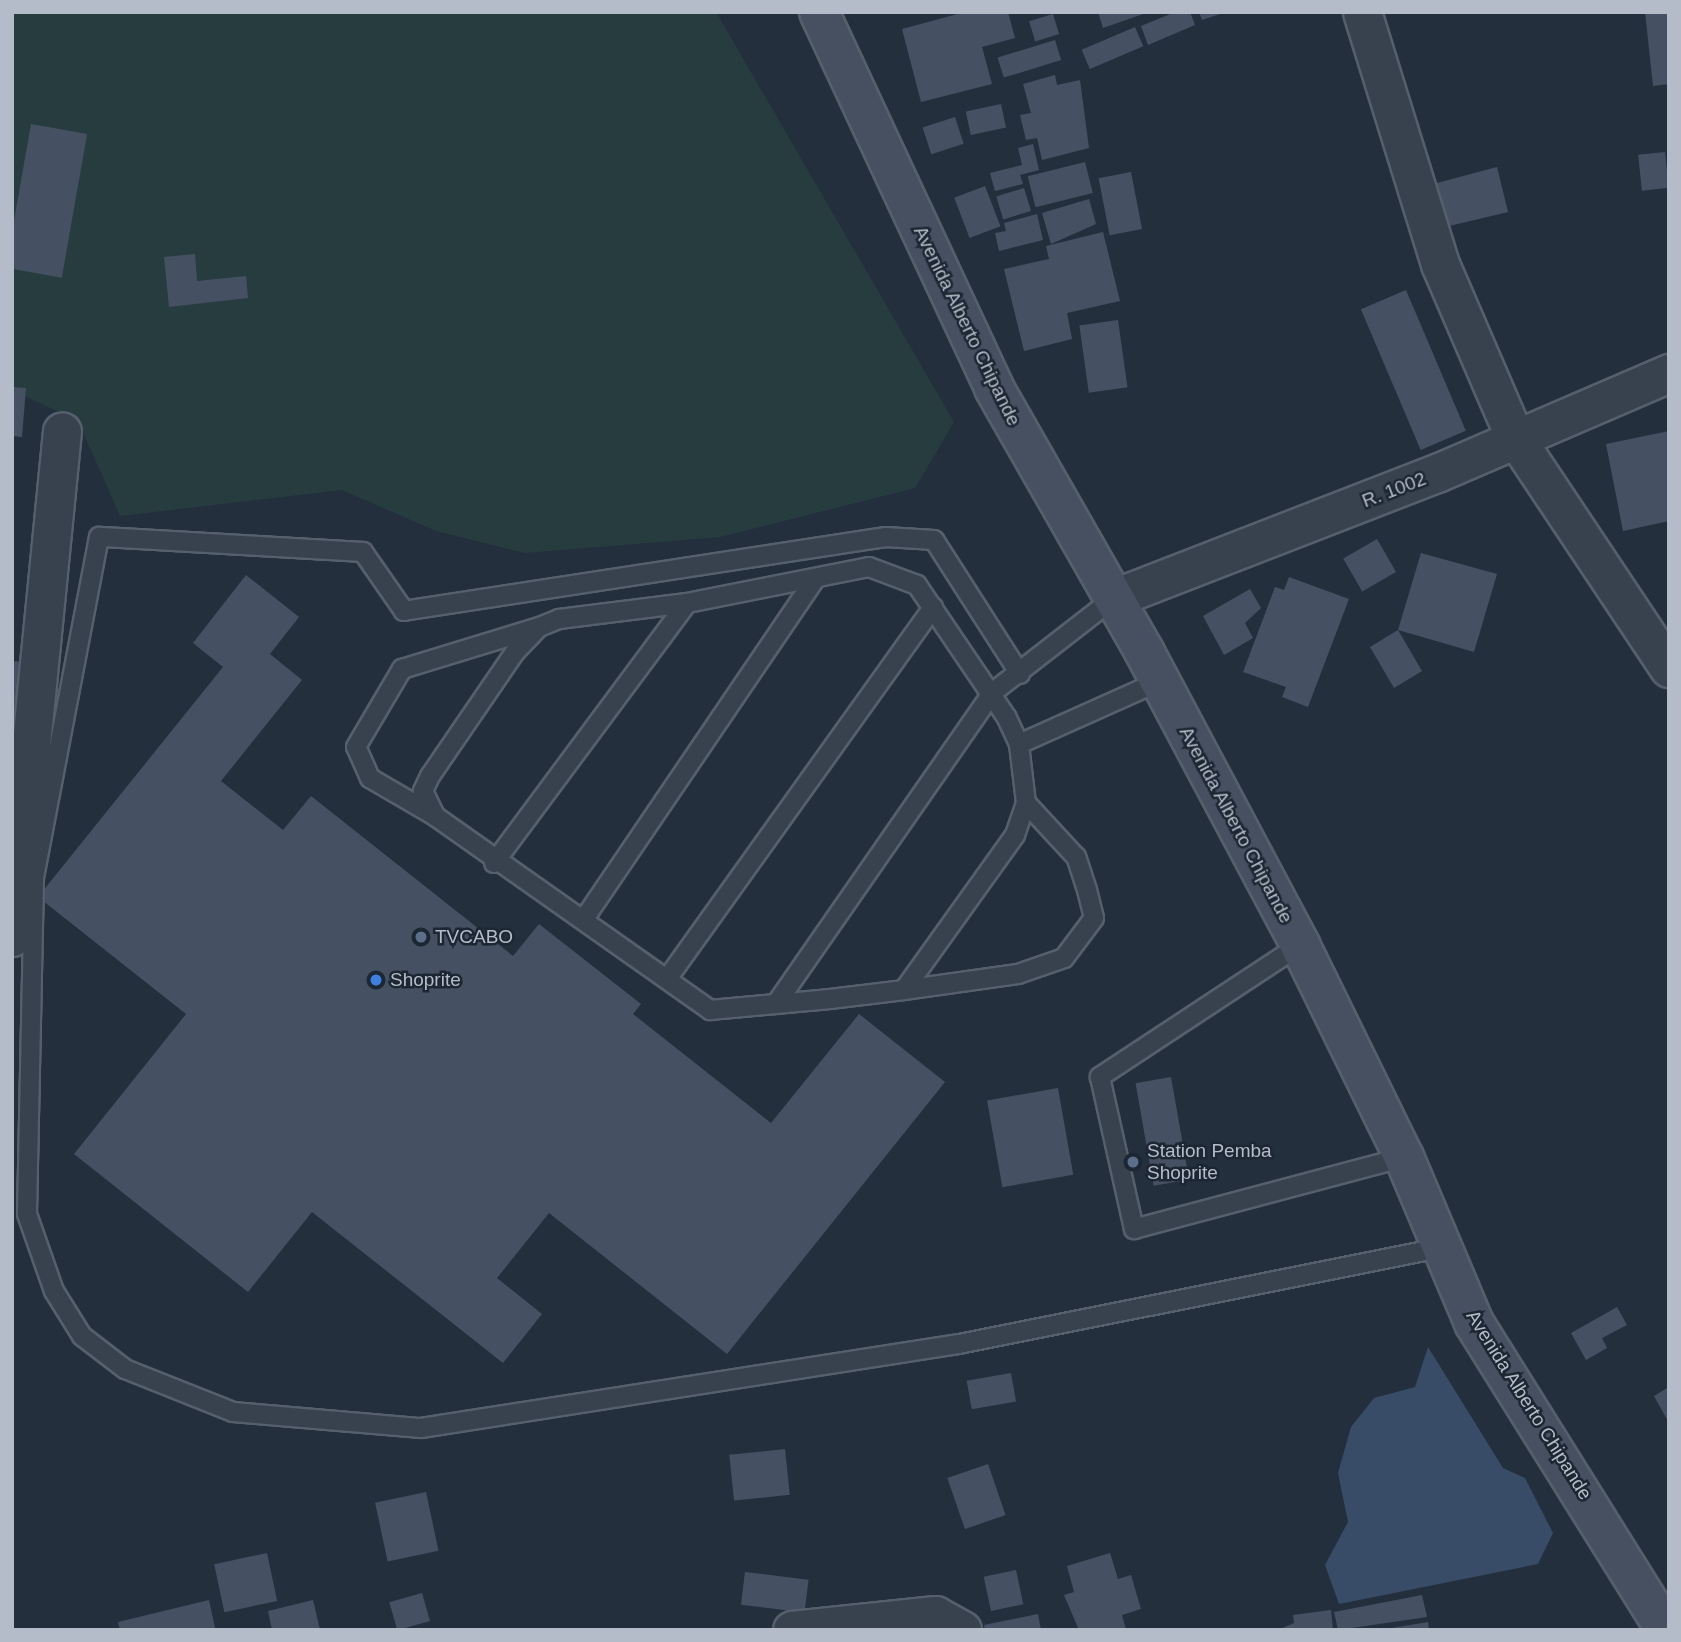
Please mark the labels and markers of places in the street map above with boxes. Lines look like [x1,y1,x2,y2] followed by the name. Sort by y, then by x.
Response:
[435,926,513,948] place label: TVCABO
[413,929,429,945] marker: TVCABO
[390,969,461,991] place label: Shoprite
[368,972,384,988] marker: Shoprite
[1147,1140,1272,1184] place label: Station Pemba Shoprite
[1125,1154,1141,1170] marker: Station Pemba Shoprite

